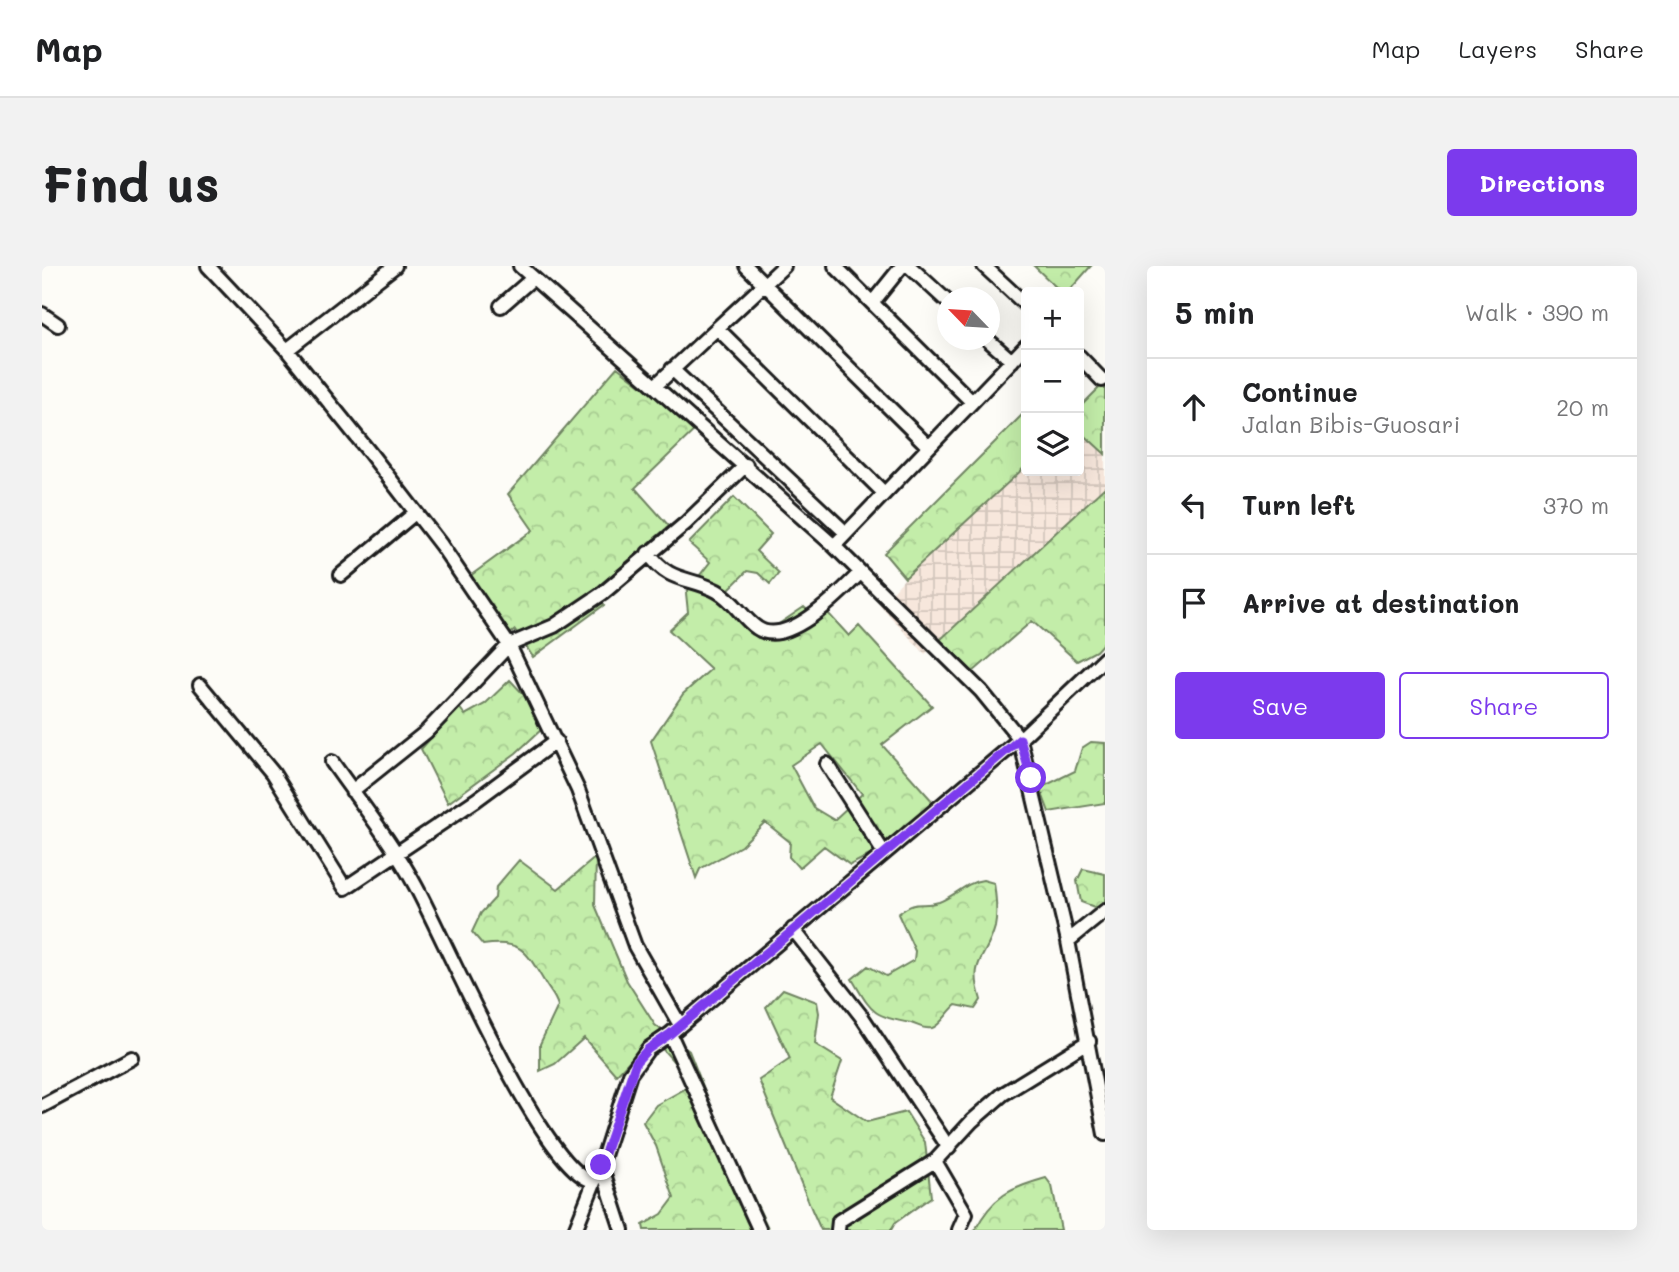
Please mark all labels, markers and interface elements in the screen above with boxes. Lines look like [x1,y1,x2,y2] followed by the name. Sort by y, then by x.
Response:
[35,27,103,70] text: Map
[1372,33,1420,64] text: Map
[1458,33,1537,64] text: Layers
[1575,33,1644,64] text: Share
[1447,149,1637,216] button: Directions
[42,151,220,214] text: Find us
[937,287,1000,350] north arrow
[1021,287,1084,476] map controls
[1021,287,1084,350] button: +
[1175,292,1255,332] text: 5 min
[1465,297,1609,327] text: Walk · 390 m
[1021,350,1084,413] button: −
[1242,375,1358,409] text: Continue
[1175,388,1213,426] icon: ahead
[1556,392,1609,422] text: 20 m
[1242,409,1460,439] text: Jalan Bibis-Guosari
[1021,413,1084,476] button: layers
[1175,486,1213,524] icon: left
[1242,488,1355,522] text: Turn left
[1543,490,1609,520] text: 370 m
[1175,584,1213,622] icon: arrive
[1242,586,1519,620] text: Arrive at destination
[1175,672,1385,739] button: Save
[1399,672,1609,739] button: Share
[1015,762,1046,793] route start
[585,1149,616,1180] route end

